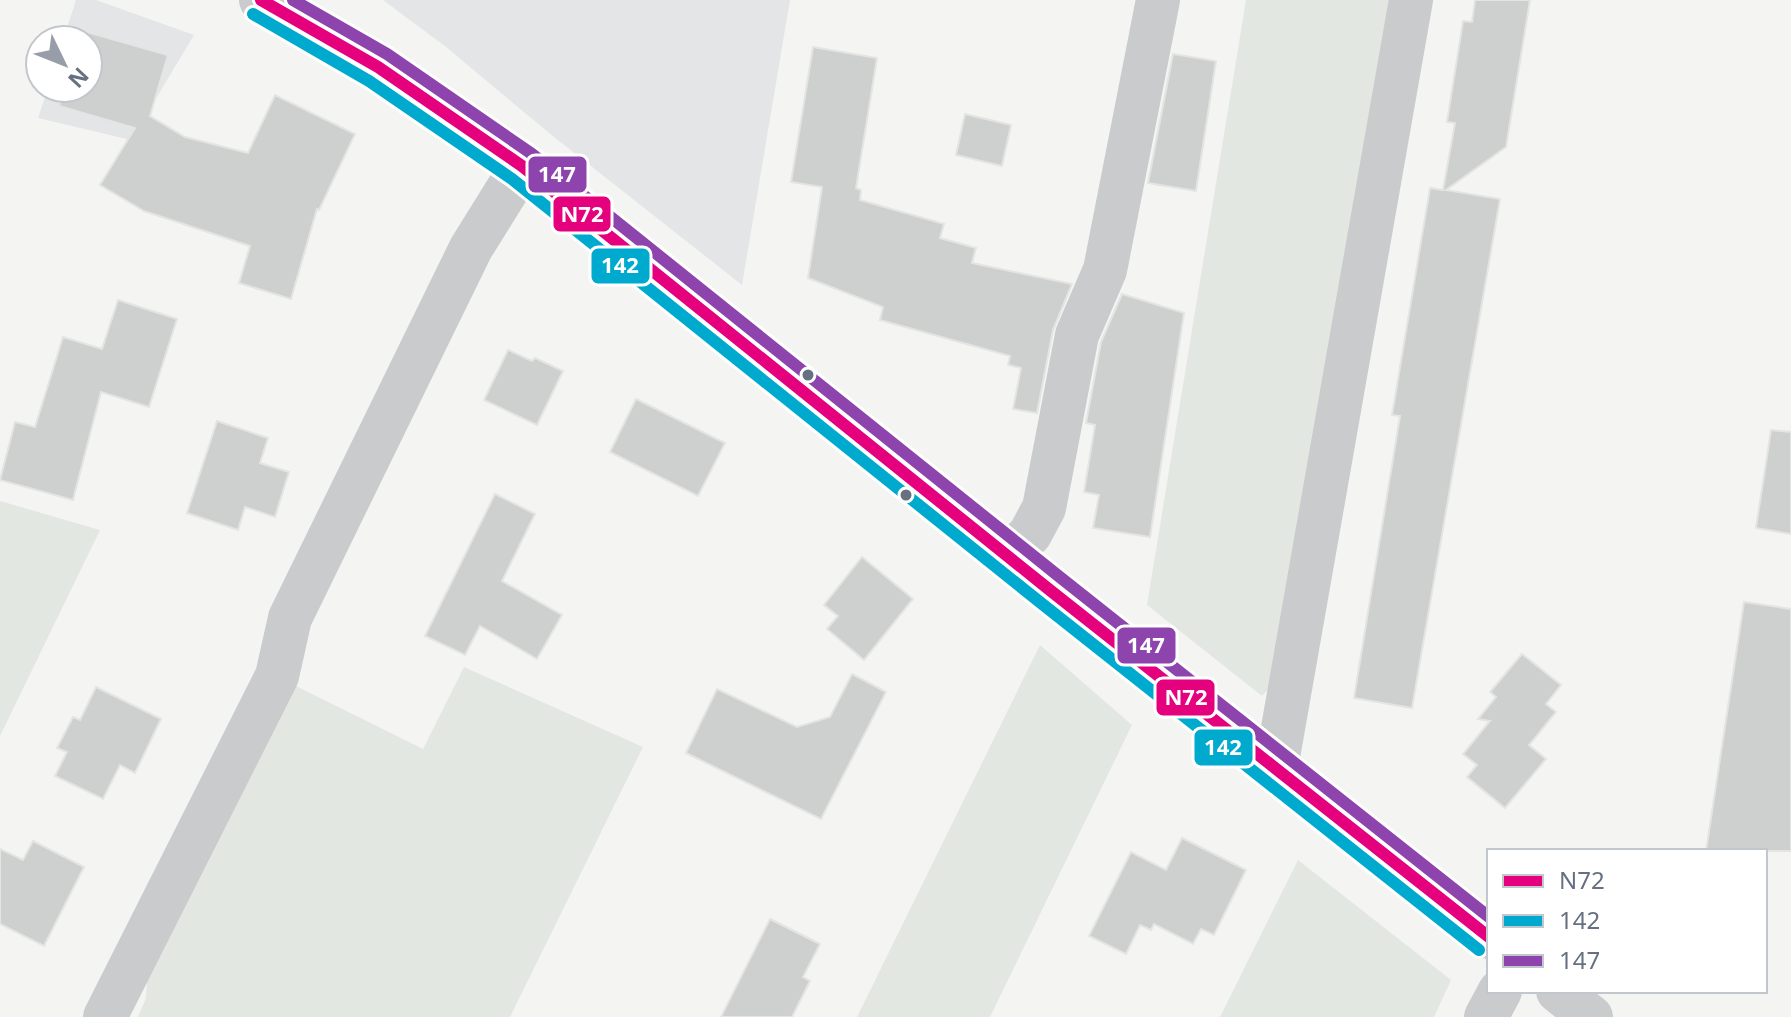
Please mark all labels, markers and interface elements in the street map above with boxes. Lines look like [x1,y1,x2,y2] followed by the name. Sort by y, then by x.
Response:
[24,24,104,104] north arrow
[62,62,96,95] text: N
[527,155,588,194] line badge: 147
[538,158,576,188] text: 147
[552,195,612,233] line badge: N72
[560,198,604,228] text: N72
[590,247,651,285] line badge: 142
[601,249,639,279] text: 142
[800,367,816,383] unlabelled marker
[898,487,914,503] unlabelled marker
[1116,626,1177,665] line badge: 147
[1127,629,1165,659] text: 147
[1155,678,1216,717] line badge: N72
[1164,681,1208,711] text: N72
[1193,728,1254,767] line badge: 142
[1204,731,1242,761] text: 142
[1487,849,1767,993] legend
[1559,863,1605,896] text: N72
[1559,903,1600,936] text: 142
[1559,943,1600,976] text: 147

